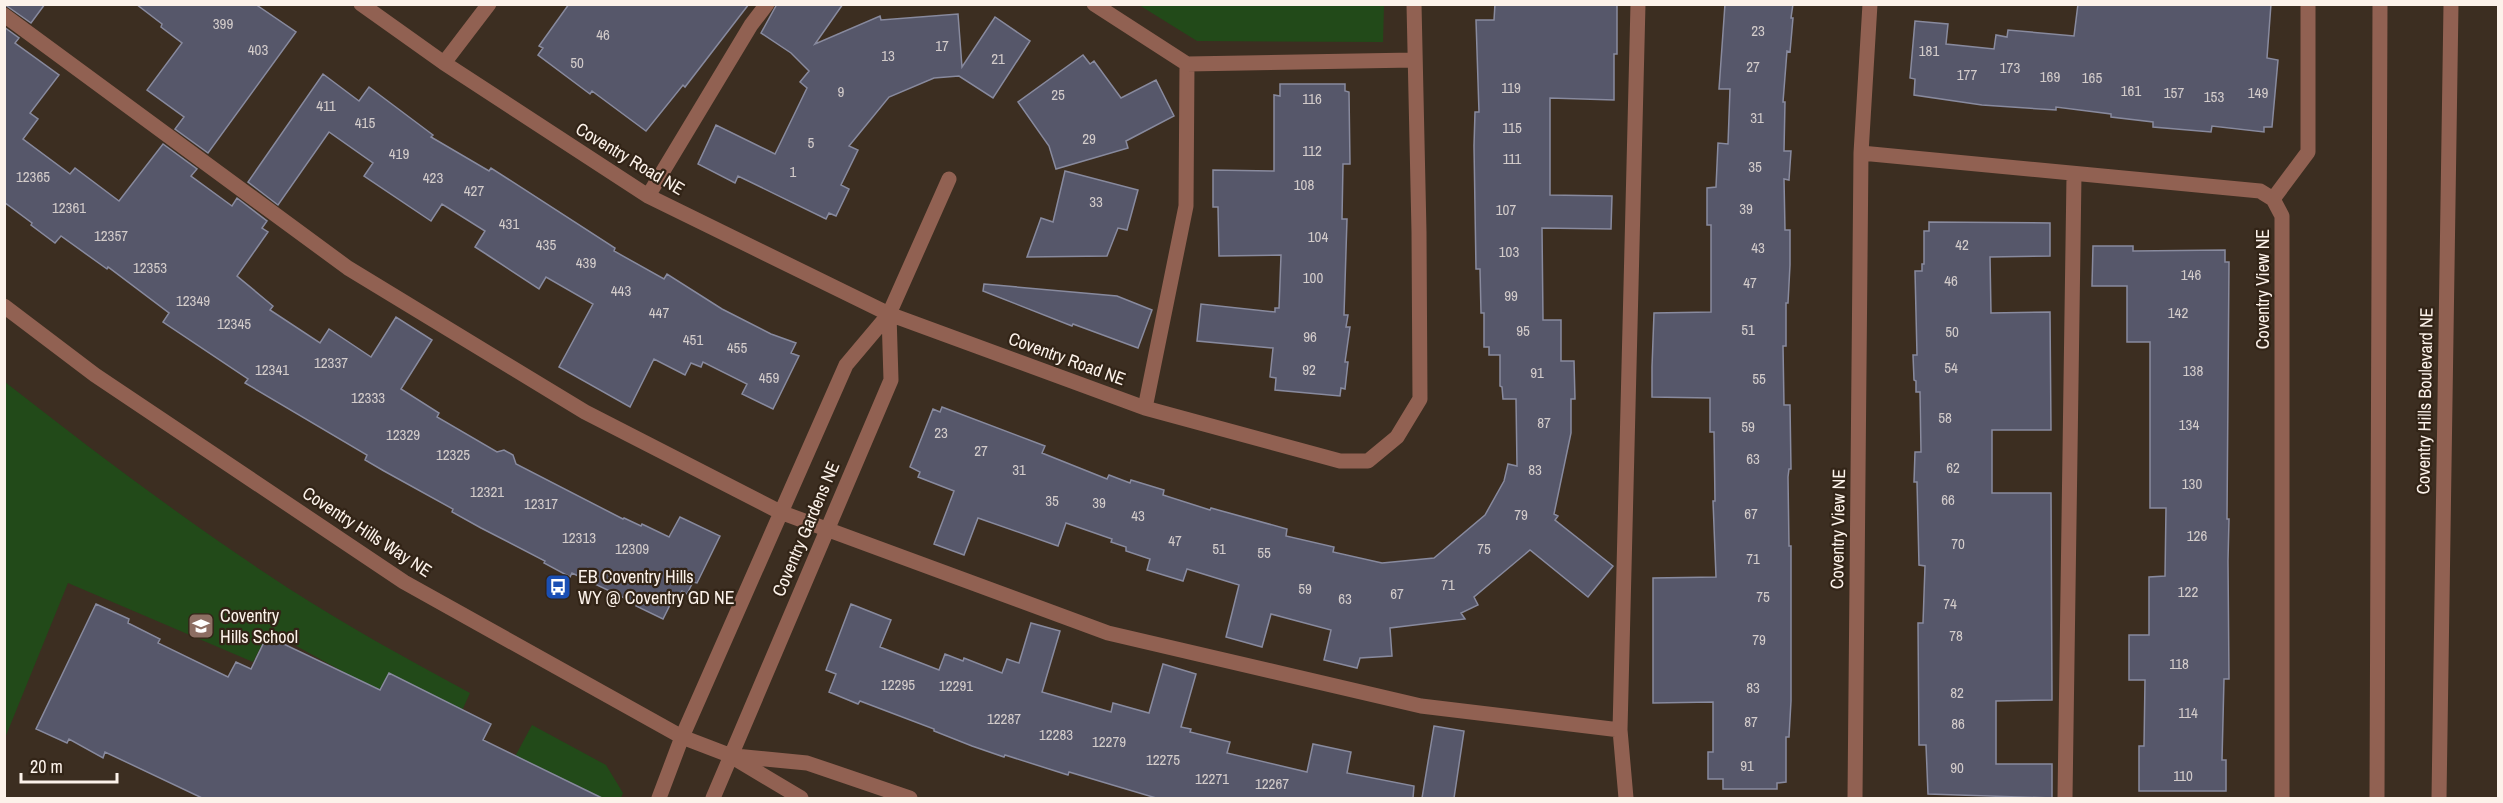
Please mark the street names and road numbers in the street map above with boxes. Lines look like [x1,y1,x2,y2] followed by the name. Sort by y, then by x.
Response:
[571,116,689,201] street label: Coventry Road NE
[2250,229,2275,349] street label: Coventry View NE
[2410,307,2439,495] street label: Coventry Hills Boulevard NE
[1005,326,1129,391] street label: Coventry Road NE
[766,457,845,600] street label: Coventry Gardens NE
[1824,469,1851,589] street label: Coventry View NE
[298,480,437,583] street label: Coventry Hills Way NE

